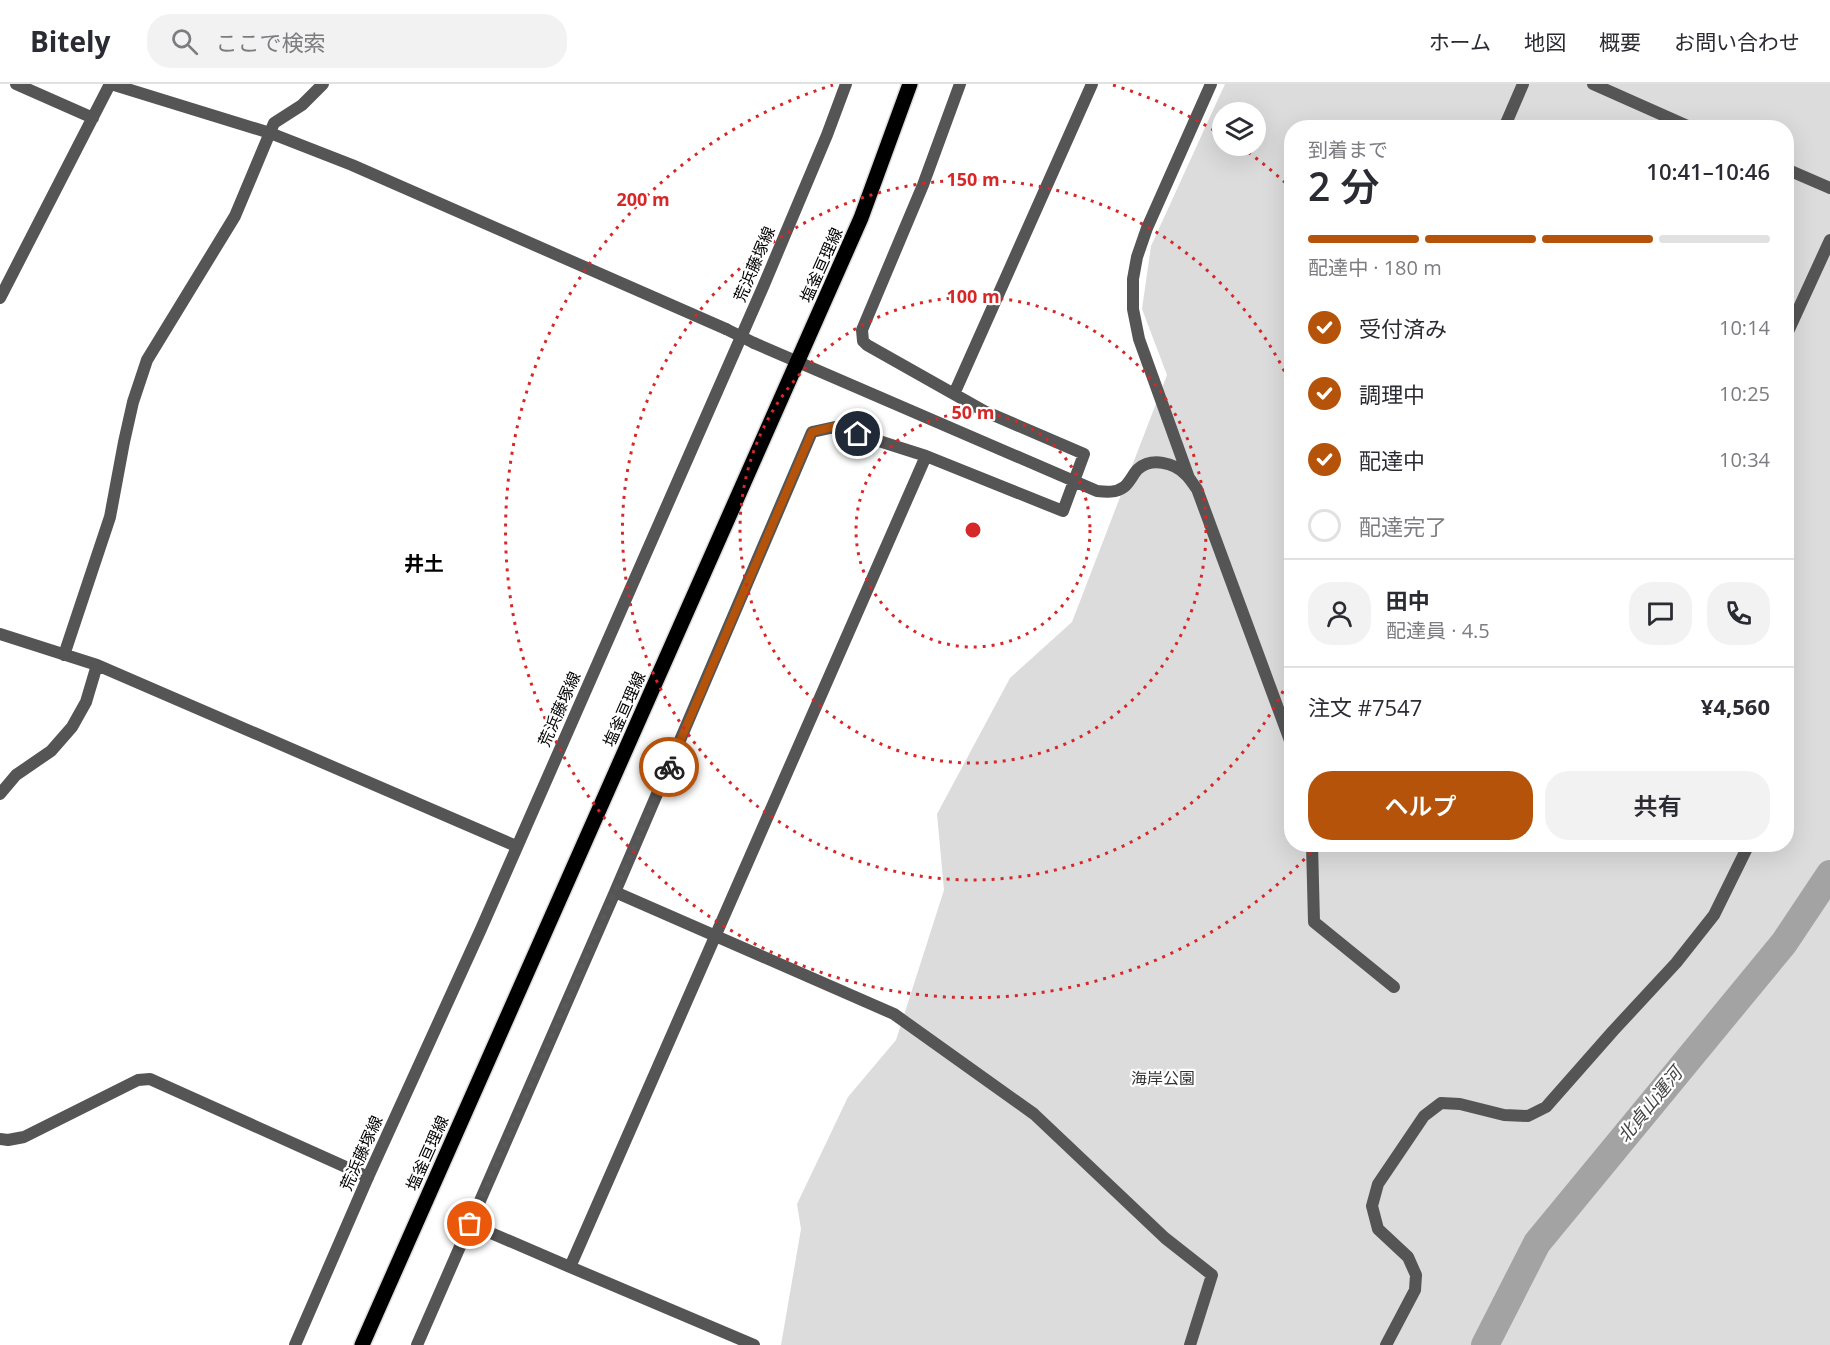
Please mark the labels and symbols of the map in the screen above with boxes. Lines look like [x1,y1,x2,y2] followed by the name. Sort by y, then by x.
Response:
[946,167,1000,191] text: 150 m
[616,187,670,211] text: 200 m
[728,223,780,305] street label: 荒浜藤塚線
[795,224,847,306] street label: 塩釜亘理線
[946,284,1000,308] text: 100 m
[952,400,994,424] text: 50 m
[832,408,883,459] pin
[963,520,983,540] centre of rings
[404,550,444,577] district label: 井土
[533,668,585,750] street label: 荒浜藤塚線
[598,668,650,750] street label: 塩釜亘理線
[639,737,699,797] courier
[1612,1060,1689,1147] water label: 北貞山運河
[1131,1067,1195,1089] park label: 海岸公園
[335,1112,387,1194] street label: 荒浜藤塚線
[401,1112,453,1194] street label: 塩釜亘理線
[444,1198,495,1249] pin

